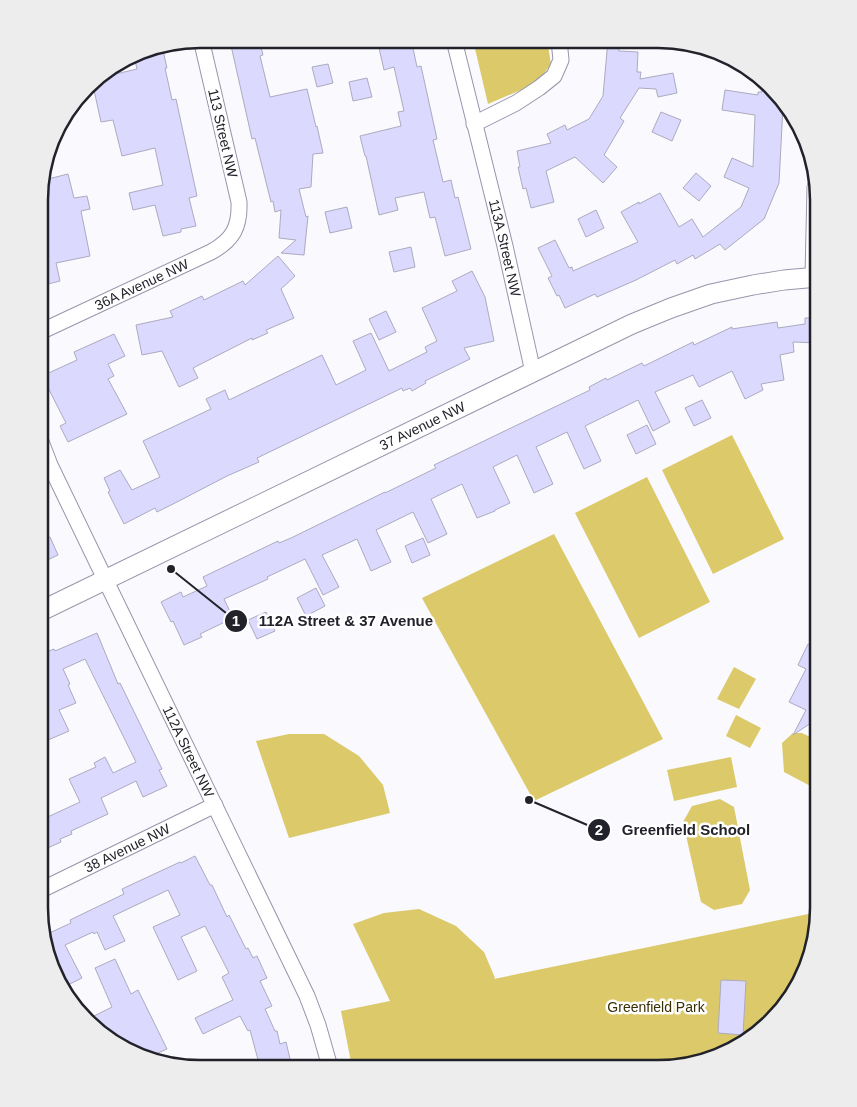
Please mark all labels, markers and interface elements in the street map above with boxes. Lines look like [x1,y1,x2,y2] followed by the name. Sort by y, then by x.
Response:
[205,87,241,180] street label: 113 Street NW
[486,198,524,299] street label: 113A Street NW
[92,255,192,313] street label: 36A Avenue NW
[377,398,468,453] street label: 37 Avenue NW
[224,606,444,636] callout: 112A Street & 37 Avenue
[232,612,240,629] text: 1
[259,612,433,629] text: 112A Street & 37 Avenue
[160,703,218,800] street label: 112A Street NW
[587,815,760,845] callout: Greenfield School
[82,820,173,876] street label: 38 Avenue NW
[595,821,603,838] text: 2
[622,821,750,838] text: Greenfield School
[607,999,706,1015] park label: Greenfield Park

